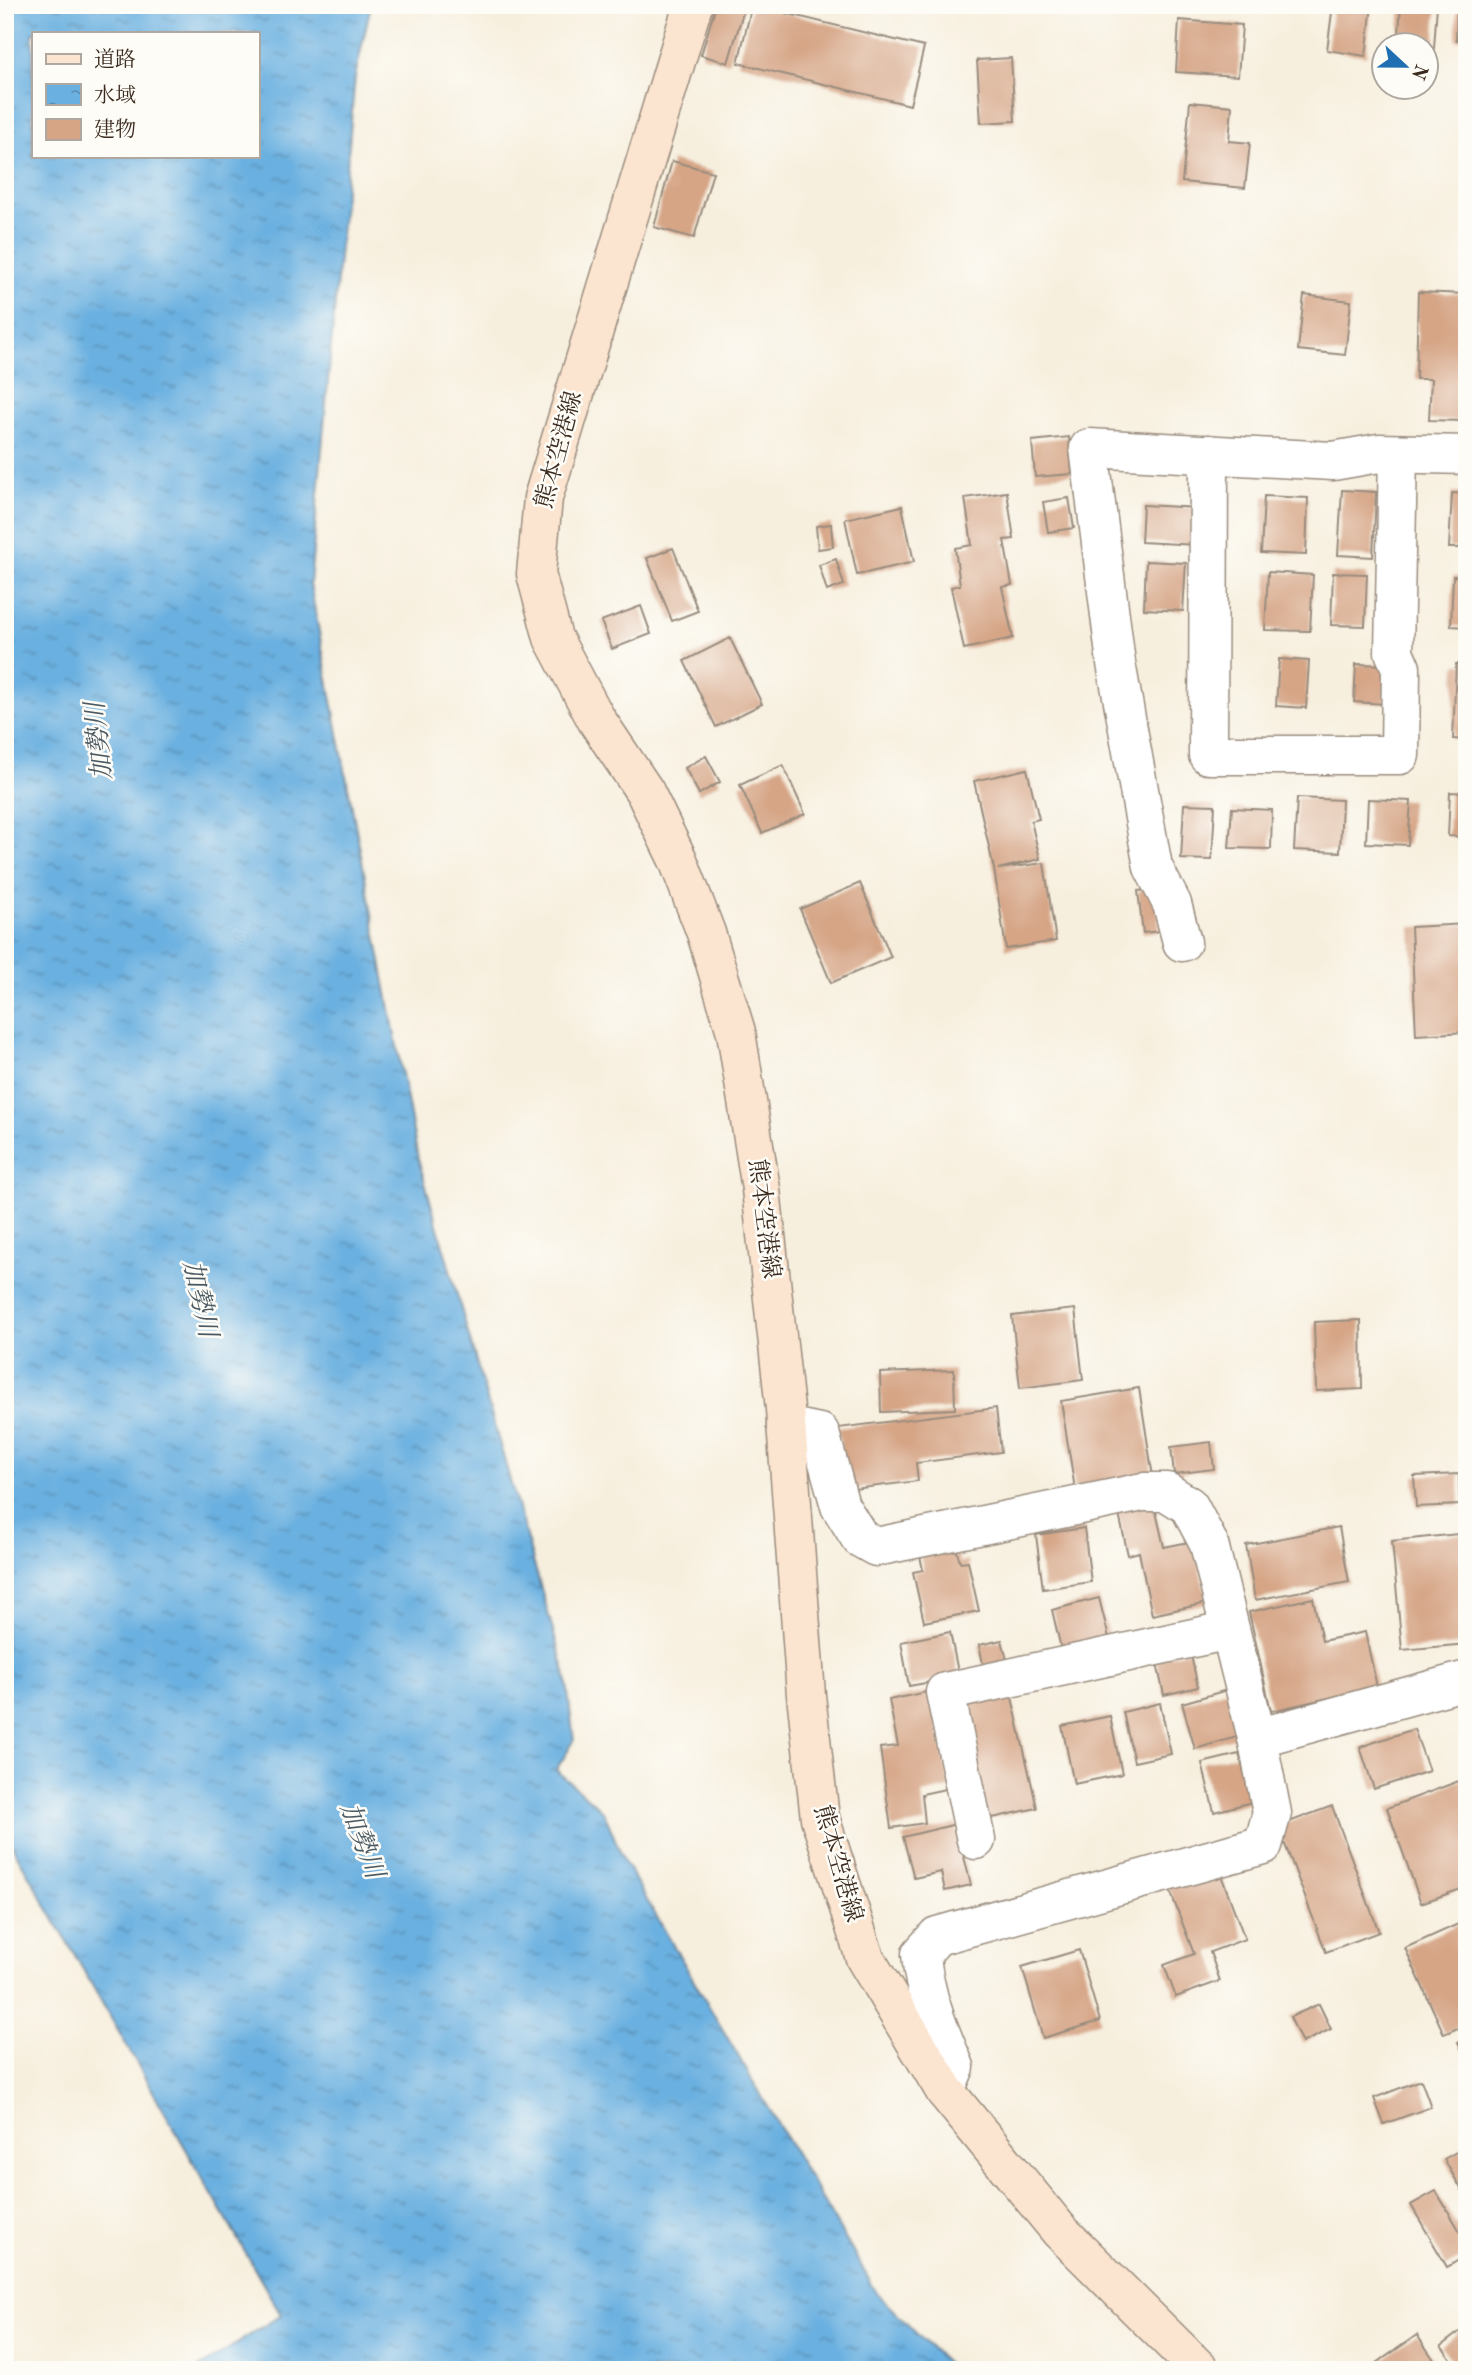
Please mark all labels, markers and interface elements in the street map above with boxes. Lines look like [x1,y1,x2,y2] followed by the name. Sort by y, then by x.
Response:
[32,32,259,158] legend
[1370,32,1440,102] north arrow
[94,48,136,71] text: 道路
[1407,61,1430,82] text: N
[94,84,136,107] text: 水域
[94,118,136,141] text: 建物
[530,388,587,511] street label: 熊本空港線
[81,698,117,781] water label: 加勢川
[744,1158,785,1280] street label: 熊本空港線
[178,1258,223,1343] water label: 加勢川
[335,1799,390,1885] water label: 加勢川
[809,1802,868,1925] street label: 熊本空港線

